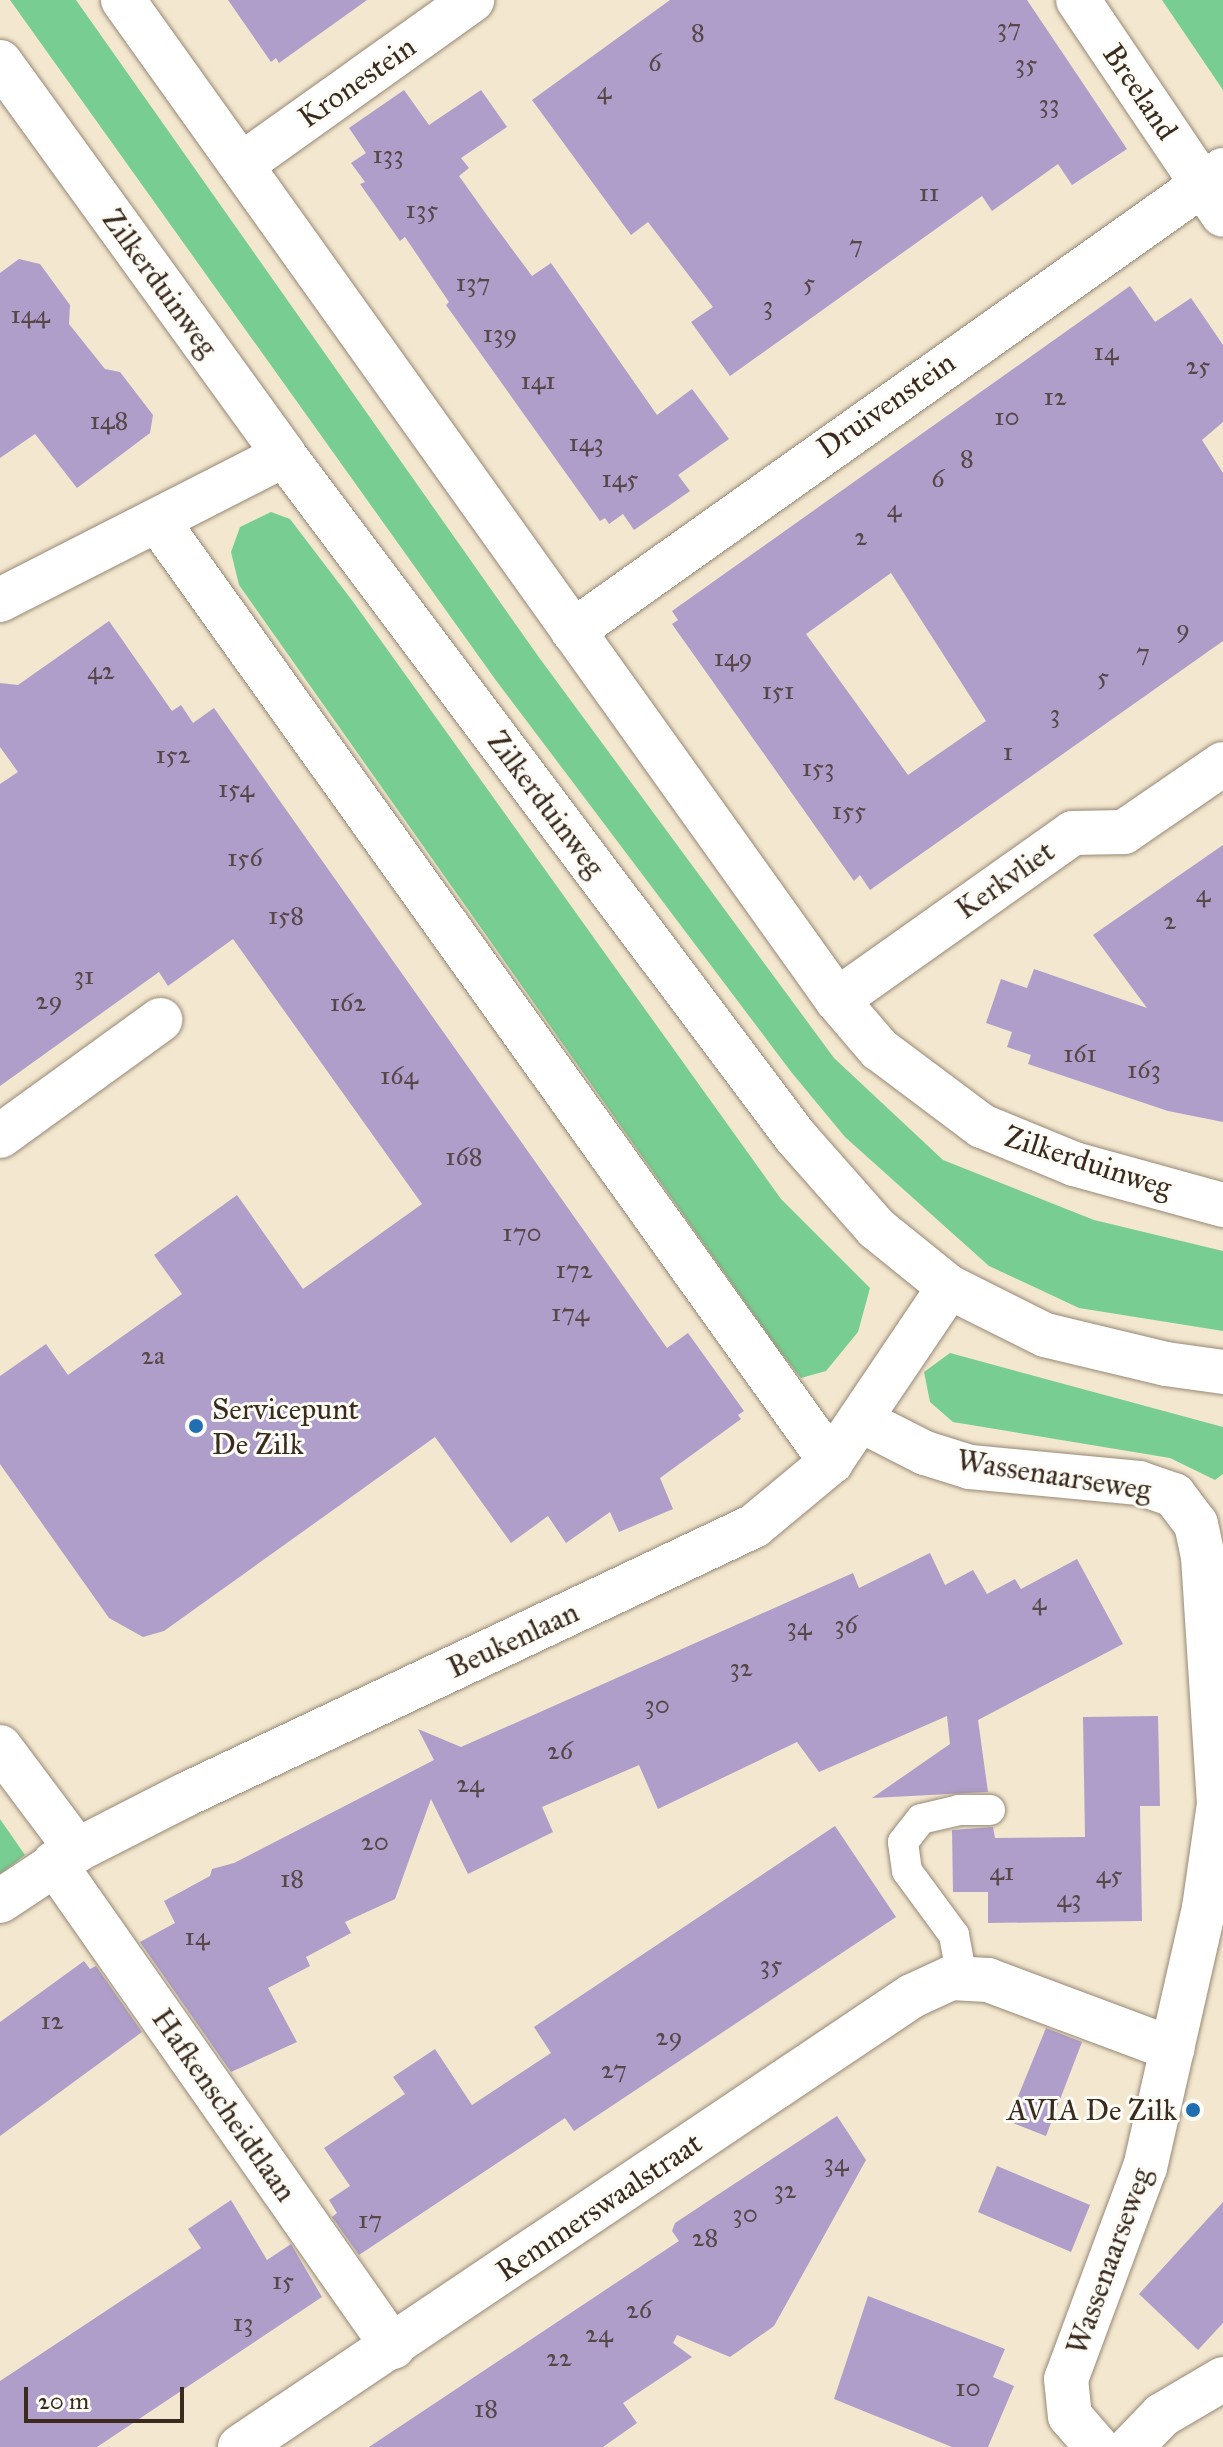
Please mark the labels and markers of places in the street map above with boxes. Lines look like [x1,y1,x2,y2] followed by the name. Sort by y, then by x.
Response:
[212,1391,359,1462] place label: Servicepunt De Zilk
[187,1417,205,1435] marker: Servicepunt De Zilk
[1007,2092,1177,2128] place label: AVIA De Zilk
[1184,2101,1202,2119] marker: AVIA De Zilk

